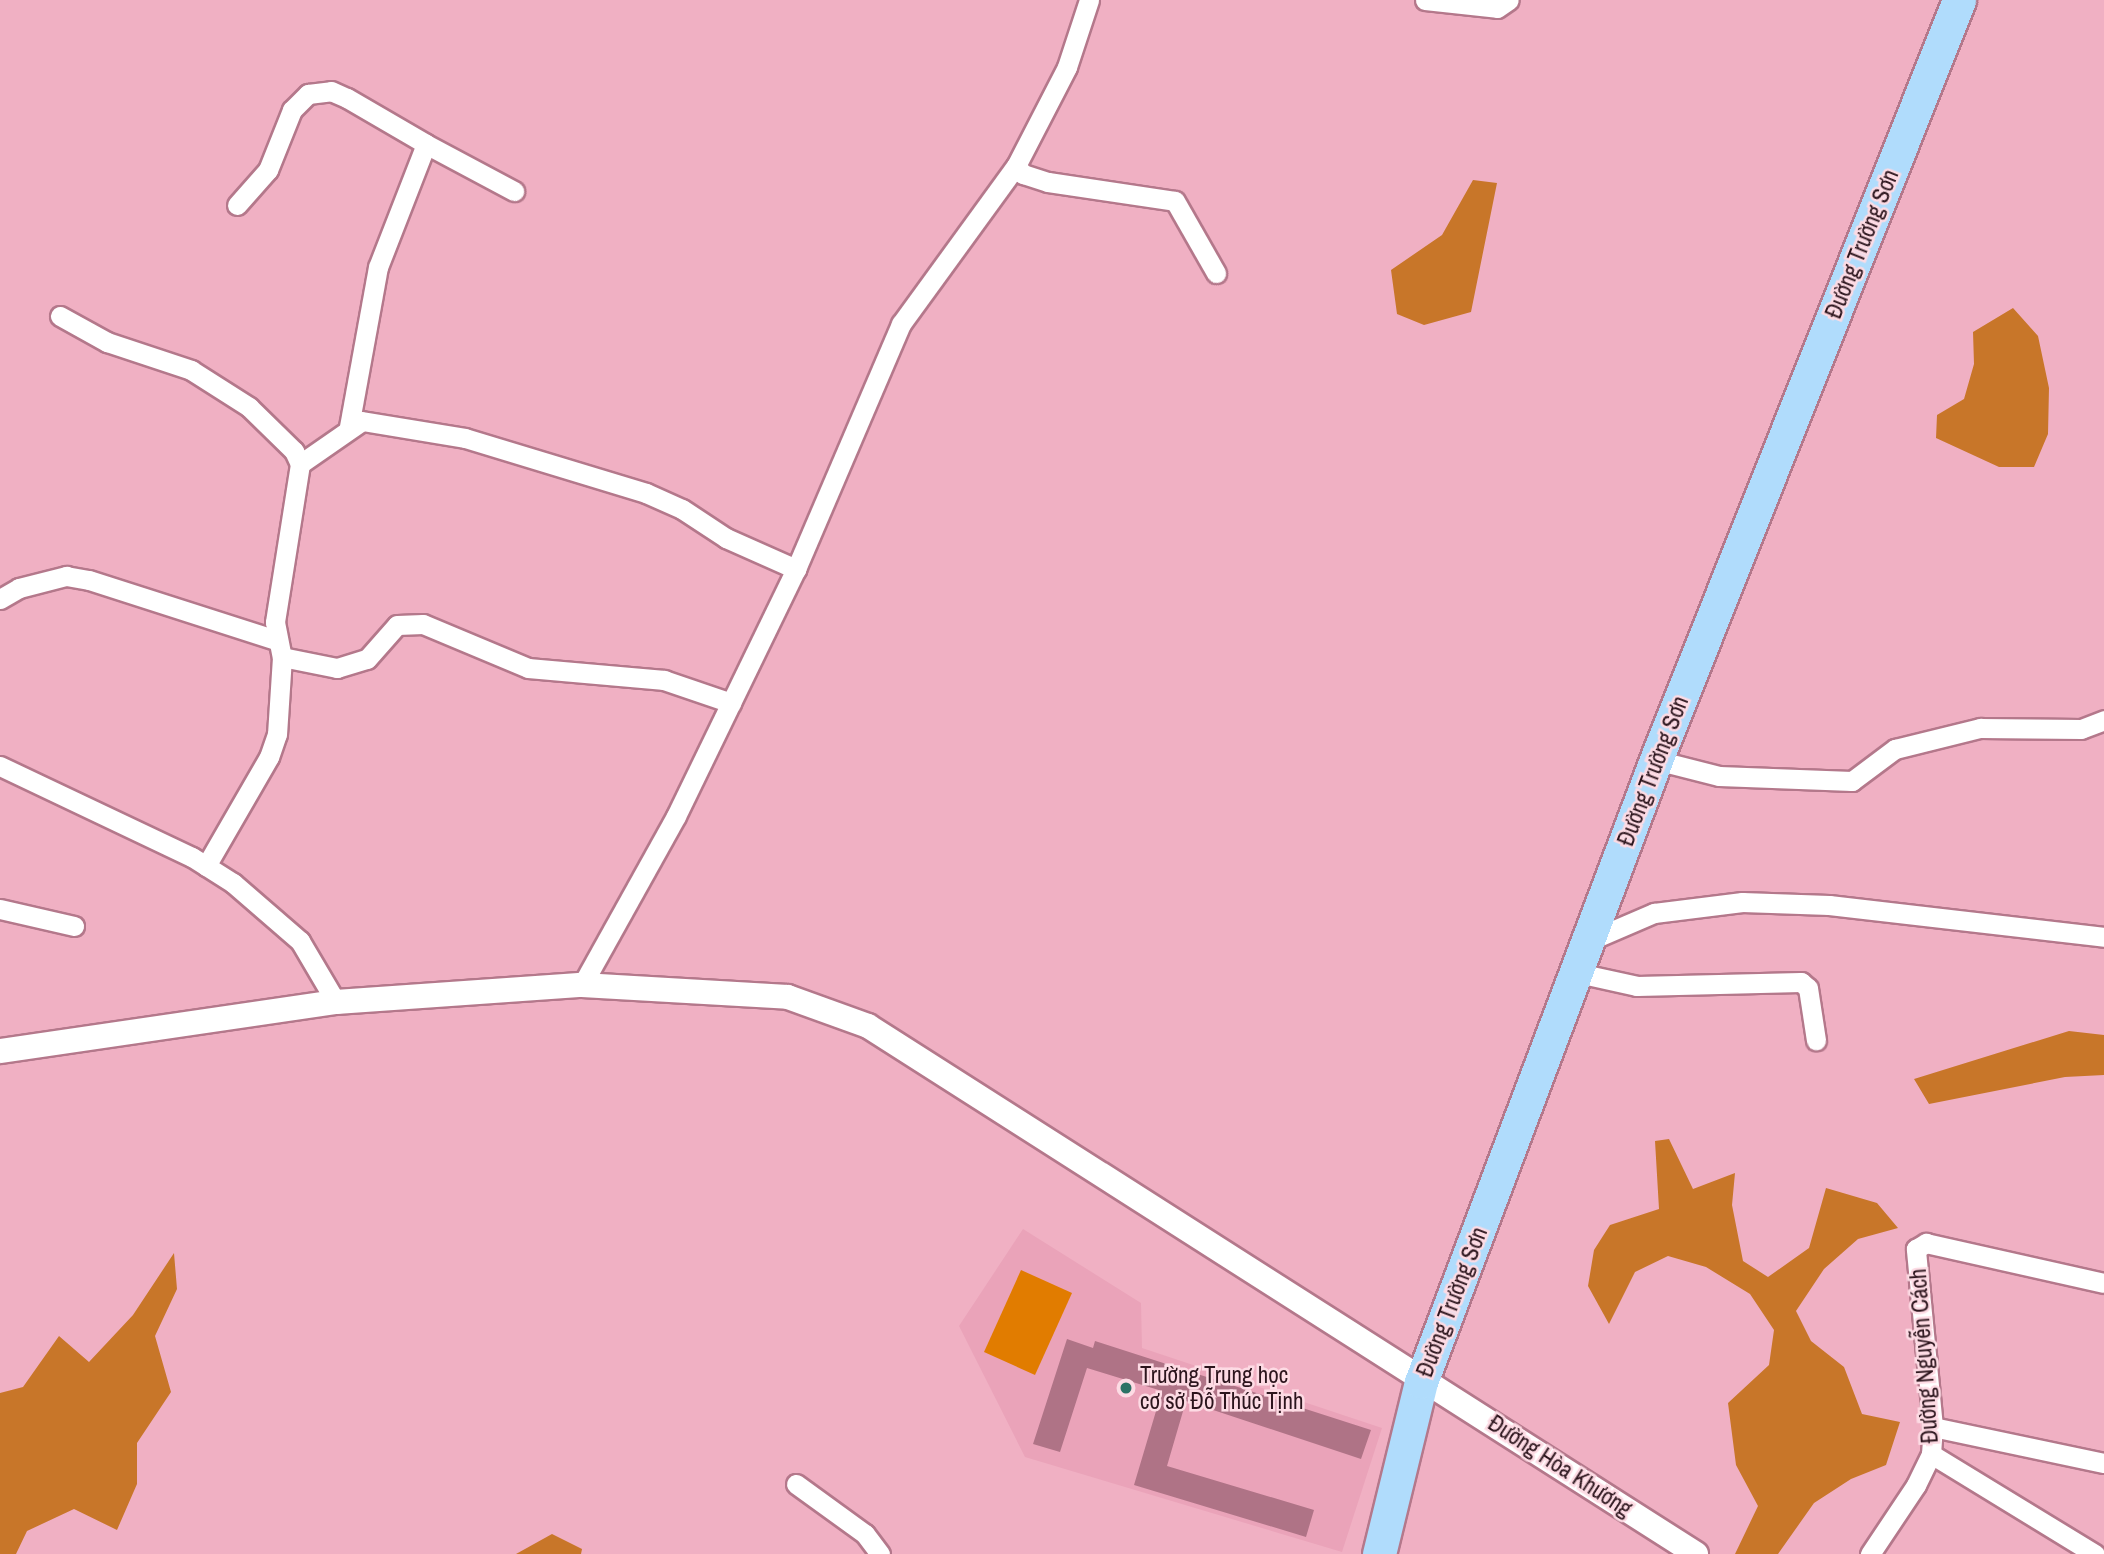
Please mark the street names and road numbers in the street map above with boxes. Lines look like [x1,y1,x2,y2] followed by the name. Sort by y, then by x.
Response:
[1819,165,1905,323] street label: Đường Trường Sơn
[1612,692,1694,850] street label: Đường Trường Sơn
[1411,1223,1493,1381] street label: Đường Trường Sơn
[1904,1268,1944,1444] street label: Đường Nguyễn Cách
[1483,1409,1637,1523] street label: Đường Hòa Khương

